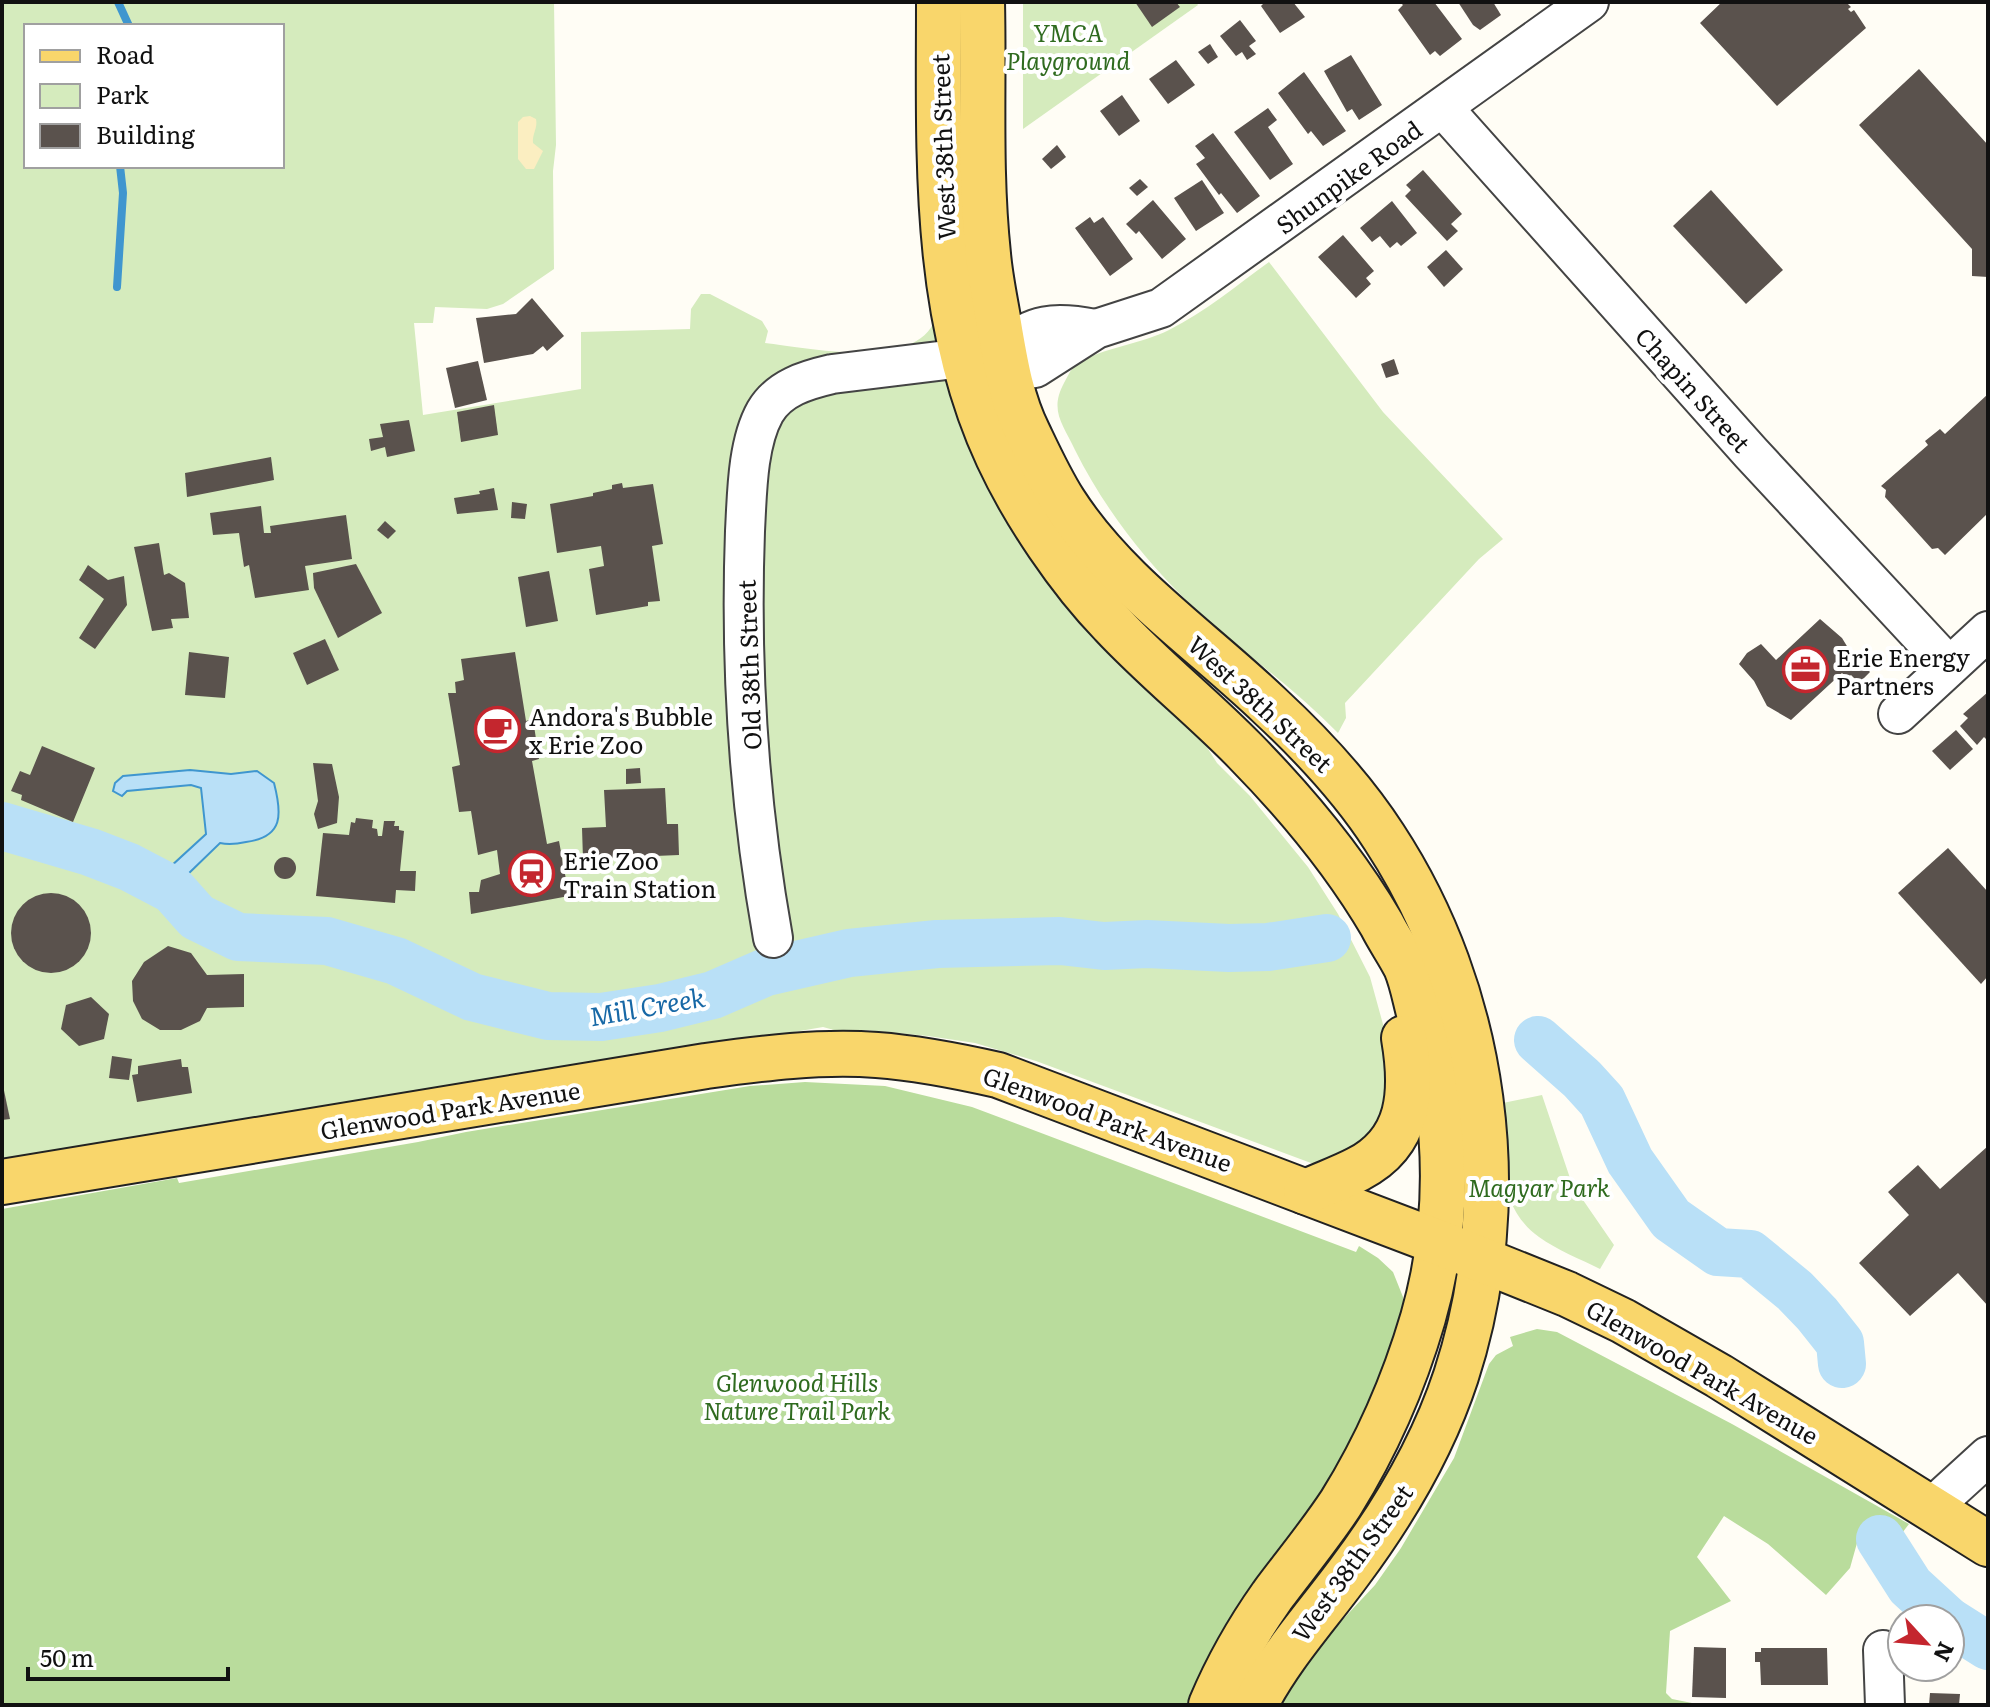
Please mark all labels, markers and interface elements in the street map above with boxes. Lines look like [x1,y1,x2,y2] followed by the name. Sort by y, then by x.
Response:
[1006,14,1131,77] park label: YMCA Playground
[24,24,284,168] legend
[96,36,155,71] text: Road
[921,53,963,241] street label: West 38th Street
[96,76,149,111] text: Park
[1268,111,1429,241] street label: Shunpike Road
[96,116,195,151] text: Building
[1628,319,1760,459] street label: Chapin Street
[728,579,768,751] street label: Old 38th Street
[1181,627,1341,780] street label: West 38th Street
[1836,639,1970,702] place label: Erie Energy Partners
[1781,646,1829,694] office icon: Erie Energy Partners
[529,698,713,761] place label: Andora's Bubble x Erie Zoo
[474,705,522,753] cafe icon: Andora's Bubble x Erie Zoo
[563,842,716,905] place label: Erie Zoo Train Station
[508,849,556,897] station icon: Erie Zoo Train Station
[586,976,709,1034] water label: Mill Creek
[979,1057,1237,1179] street label: Glenwood Park Avenue
[318,1071,582,1147] street label: Glenwood Park Avenue
[1468,1169,1611,1204] park label: Magyar Park
[1581,1290,1825,1452] street label: Glenwood Park Avenue
[703,1364,891,1427] park label: Glenwood Hills Nature Trail Park
[1282,1476,1420,1648] street label: West 38th Street
[1886,1603,1966,1683] north arrow
[28,1631,228,1681] scale bar
[1926,1637,1964,1668] text: N
[40,1639,94,1674] text: 50 m

